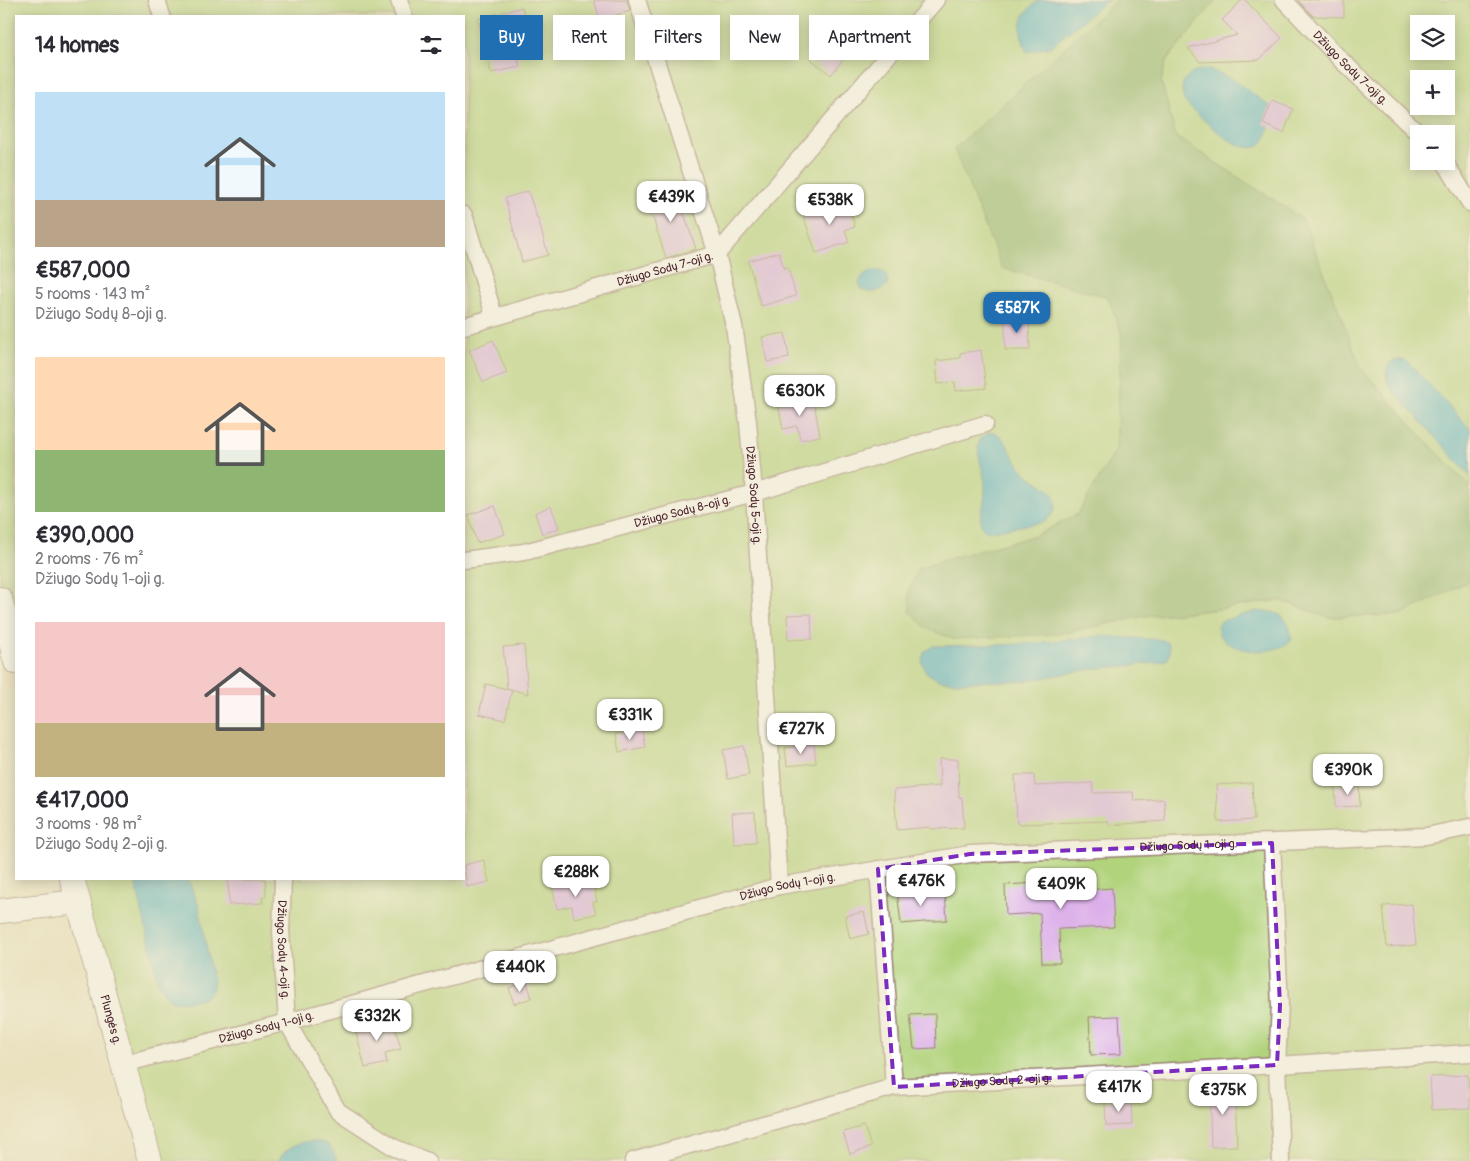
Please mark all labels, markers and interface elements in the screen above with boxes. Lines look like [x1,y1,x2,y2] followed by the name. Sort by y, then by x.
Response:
[480,15,543,60] chip: Buy
[553,15,625,60] chip: Rent
[635,15,720,60] chip: Filters
[730,15,799,60] chip: New
[809,15,929,60] chip: Apartment
[1410,15,1455,170] map controls
[1410,15,1455,60] button: layers
[1309,28,1391,108] street label: Džiugo Sodų 7-oji g.
[417,31,445,59] icon: filters
[35,32,119,59] text: 14 homes
[1410,70,1455,115] button: +
[195,124,285,214] icon: home
[1410,125,1455,170] button: −
[636,180,706,223] pin: €439K
[795,184,865,226] pin: €538K
[648,187,694,207] text: €439K
[807,190,853,210] text: €538K
[615,248,715,290] street label: Džiugo Sodų 7-oji g.
[35,257,130,284] text: €587,000
[35,284,150,304] text: 5 rooms · 143 m²
[982,292,1052,334] pin: €587K
[994,298,1040,318] text: €587K
[35,304,167,324] text: Džiugo Sodų 8-oji g.
[765,374,835,417] pin: €630K
[775,381,825,401] text: €630K
[195,389,285,479] icon: home
[742,445,764,546] street label: Džiugo Sodų 5-oji g.
[633,492,732,531] street label: Džiugo Sodų 8-oji g.
[35,522,134,549] text: €390,000
[35,549,144,569] text: 2 rooms · 76 m²
[35,569,165,589] text: Džiugo Sodų 1-oji g.
[195,654,285,744] icon: home
[595,698,665,741] pin: €331K
[608,705,652,725] text: €331K
[766,712,836,755] pin: €727K
[778,719,824,739] text: €727K
[1313,754,1383,796] pin: €390K
[1324,760,1372,780] text: €390K
[35,787,129,814] text: €417,000
[35,814,142,834] text: 3 rooms · 98 m²
[35,834,168,854] text: Džiugo Sodų 2-oji g.
[1139,836,1238,855] street label: Džiugo Sodų 1-oji g.
[541,856,611,898] pin: €288K
[553,862,599,882] text: €288K
[886,864,956,907] pin: €476K
[1026,868,1096,910] pin: €409K
[738,870,837,905] street label: Džiugo Sodų 1-oji g.
[897,871,945,891] text: €476K
[1037,874,1085,894] text: €409K
[273,900,293,1000] street label: Džiugo Sodų 4-oji g.
[485,950,555,993] pin: €440K
[495,957,545,977] text: €440K
[96,993,125,1047] street label: Plungės g.
[342,1000,412,1042] pin: €332K
[353,1006,401,1026] text: €332K
[217,1008,316,1047] street label: Džiugo Sodų 1-oji g.
[1084,1070,1154,1113] pin: €417K
[951,1071,1052,1092] street label: Džiugo Sodų 2-oji g.
[1188,1074,1258,1116] pin: €375K
[1097,1077,1141,1097] text: €417K
[1200,1080,1246,1100] text: €375K

